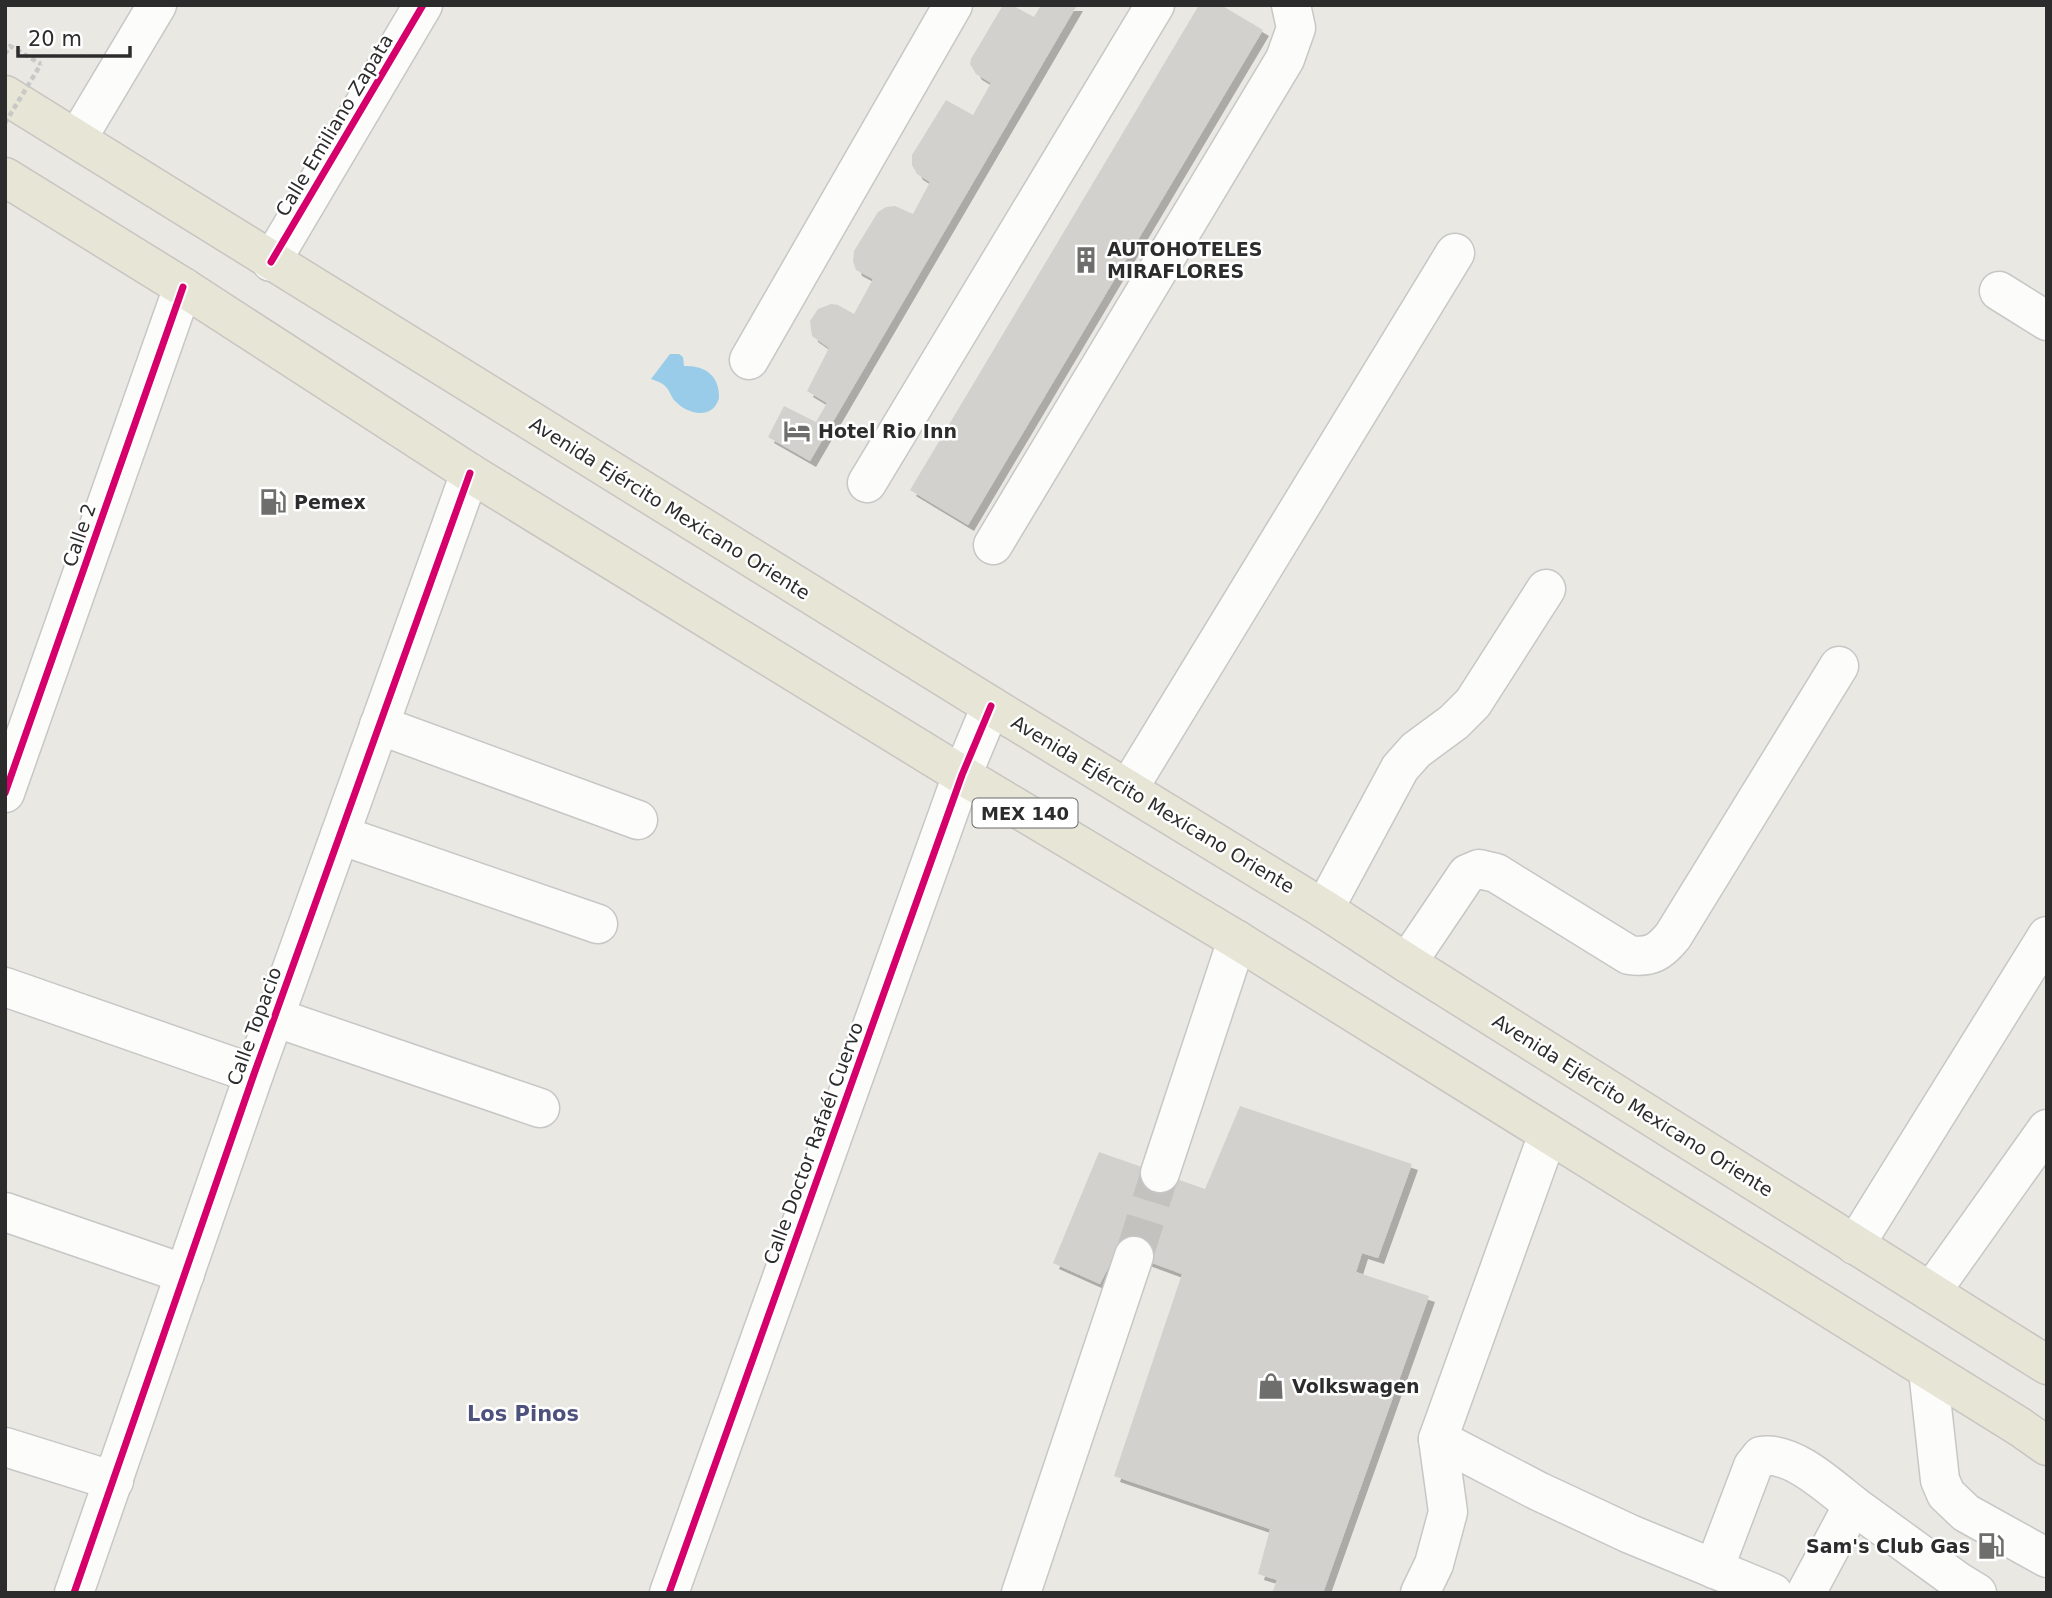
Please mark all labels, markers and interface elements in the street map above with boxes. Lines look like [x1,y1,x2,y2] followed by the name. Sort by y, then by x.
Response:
[18,14,130,58] scale bar
[28,27,82,51] text: 20 m
[271,30,397,220] street label: Calle Emiliano Zapata
[1107,238,1262,282] place label: AUTOHOTELES MIRAFLORES
[1071,245,1101,275] building icon: AUTOHOTELES MIRAFLORES
[526,412,814,604] street label: Avenida Ejército Mexicano Oriente
[782,416,812,446] hotel icon: Hotel Rio Inn
[818,420,957,442] place label: Hotel Rio Inn
[258,487,288,517] fuel station icon: Pemex
[294,491,366,513] place label: Pemex
[58,501,100,569] street label: Calle 2
[1008,711,1298,897] street label: Avenida Ejército Mexicano Oriente
[972,798,1078,828] road number: MEX 140
[222,964,286,1088] street label: Calle Topacio
[1489,1009,1777,1201] street label: Avenida Ejército Mexicano Oriente
[759,1019,867,1267] street label: Calle Doctor Rafaél Cuervo
[1256,1371,1286,1401] shop icon: Volkswagen
[1292,1375,1420,1397] place label: Volkswagen
[467,1402,579,1426] district label: Los Pinos
[1976,1531,2006,1561] fuel station icon: Sam's Club Gas
[1806,1535,1970,1557] place label: Sam's Club Gas

